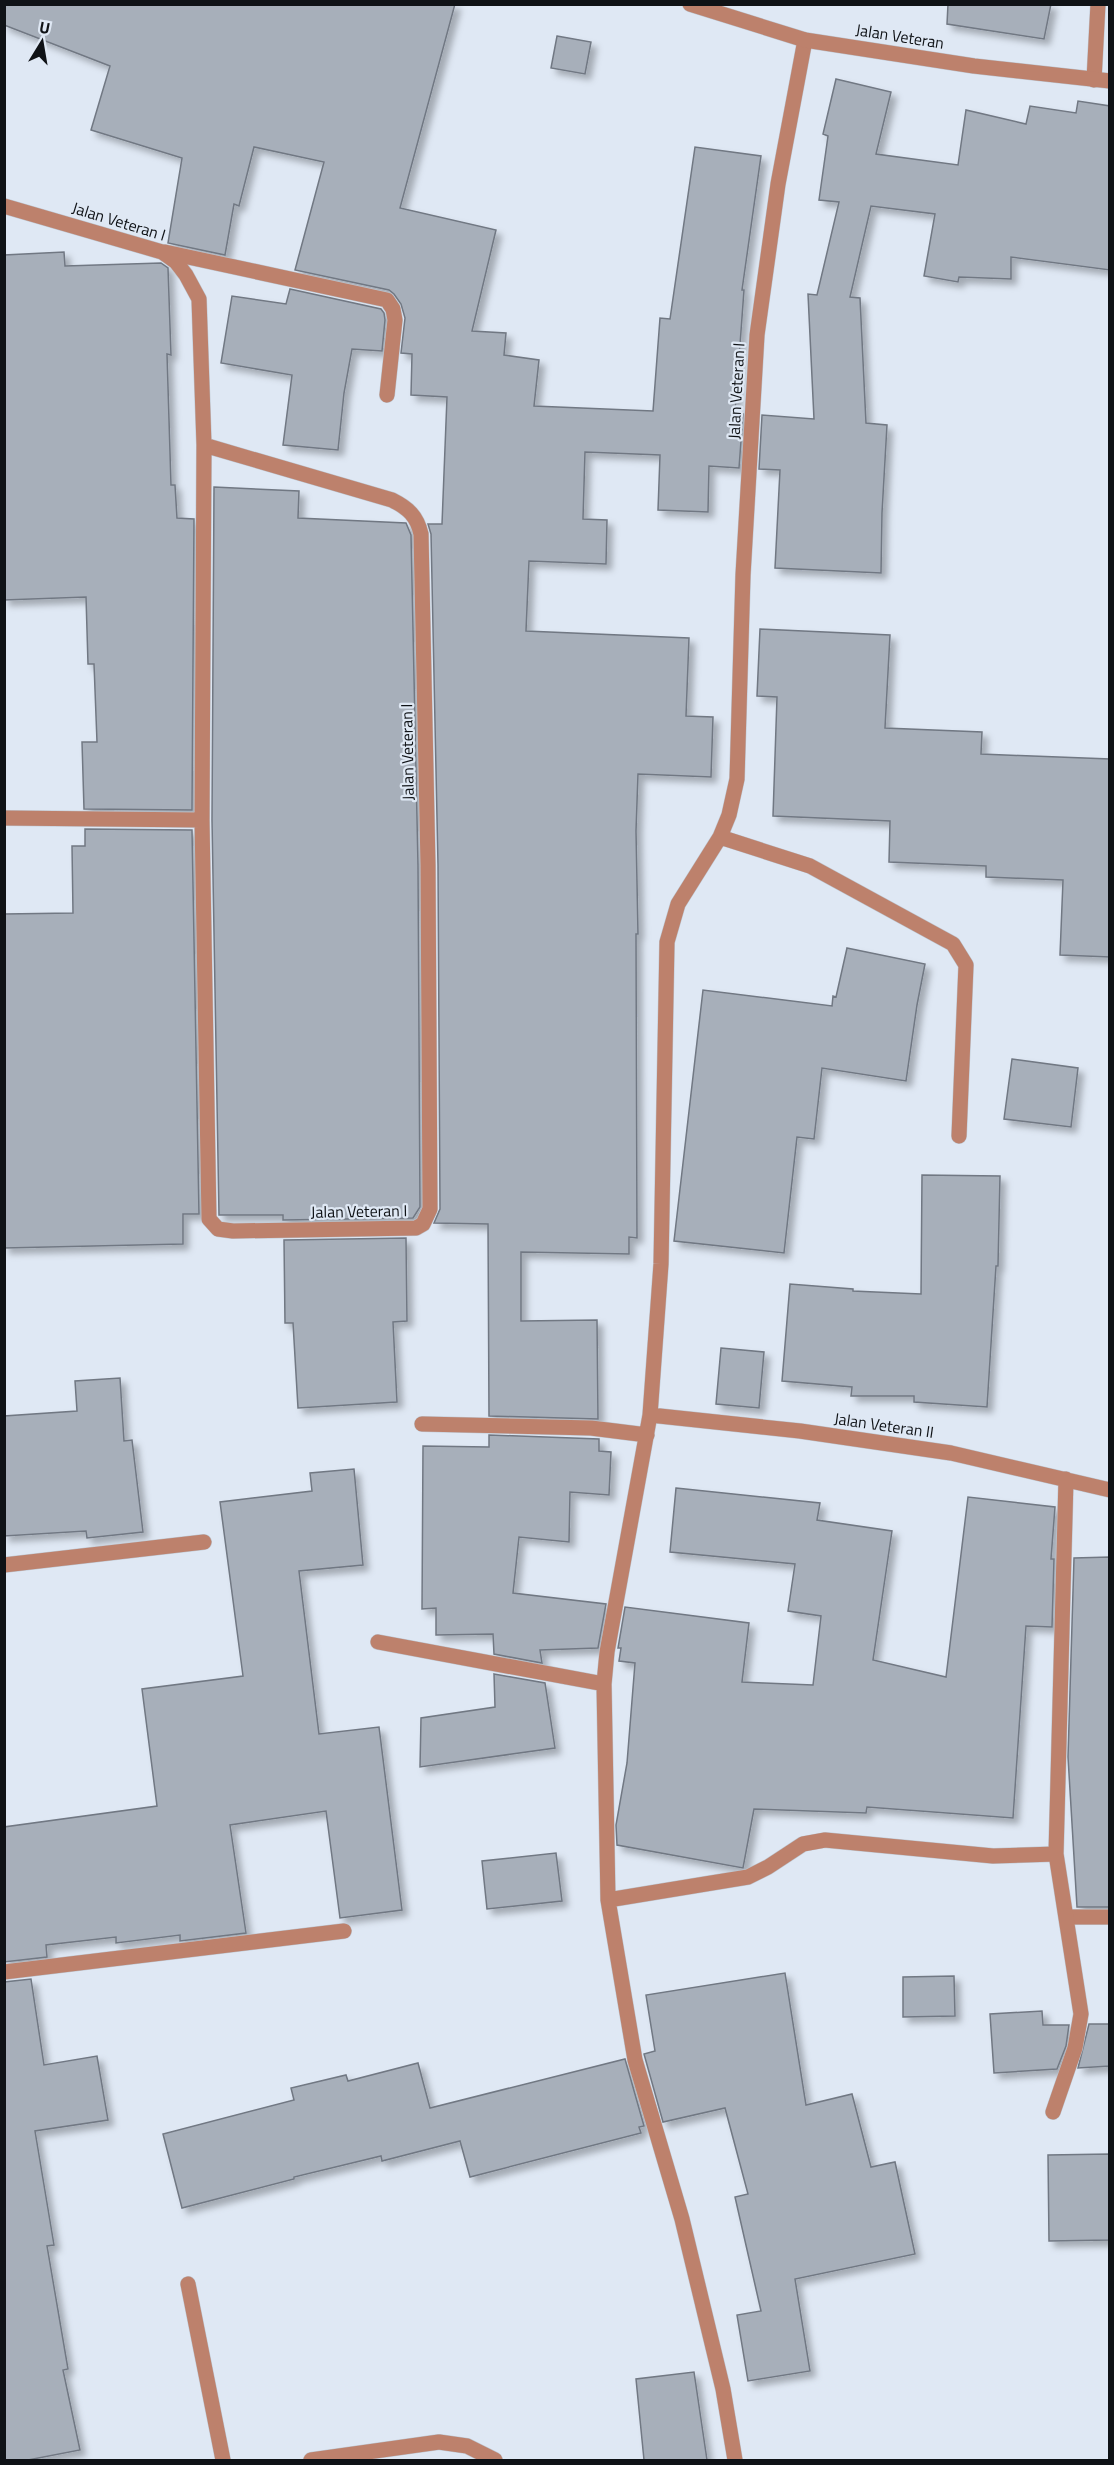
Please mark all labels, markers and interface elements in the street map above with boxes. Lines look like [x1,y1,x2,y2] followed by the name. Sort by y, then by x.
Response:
[12,12,72,72] north arrow
[37,14,52,40] text: U
[854,17,946,55] street label: Jalan Veteran
[69,195,169,247] street label: Jalan Veteran I
[721,342,751,440] street label: Jalan Veteran I
[394,704,420,800] street label: Jalan Veteran I
[311,1198,407,1224] street label: Jalan Veteran I
[833,1406,935,1444] street label: Jalan Veteran II

